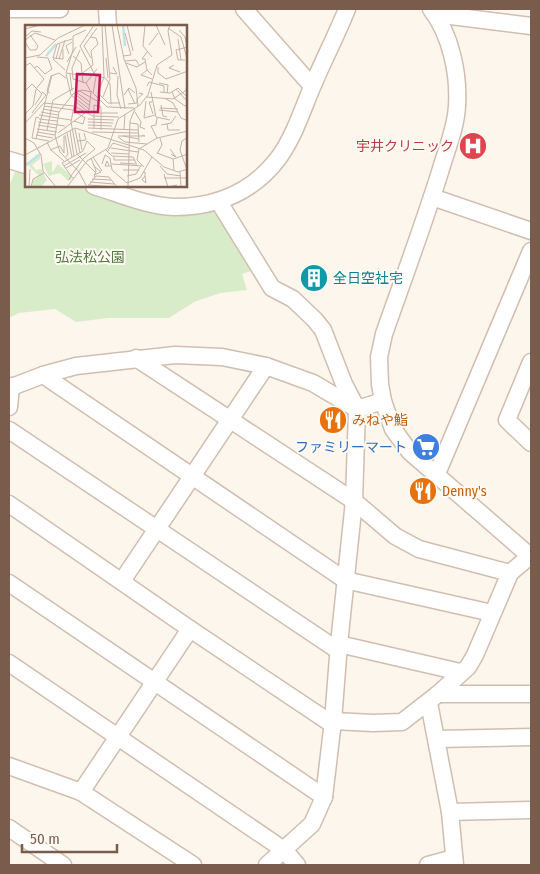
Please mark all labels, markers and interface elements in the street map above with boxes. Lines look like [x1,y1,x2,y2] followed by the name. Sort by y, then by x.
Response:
[25,25,188,188] inset map
[458,131,488,161] hospital icon: 宇井クリニック
[356,138,454,155] place label: 宇井クリニック
[55,249,125,266] park label: 弘法松公園
[299,263,329,293] building icon: 全日空社宅
[333,270,403,287] place label: 全日空社宅
[318,405,348,435] restaurant icon: みねや鮨
[352,412,408,429] place label: みねや鮨
[411,432,441,462] supermarket icon: ファミリーマート
[295,439,407,456] place label: ファミリーマート
[408,476,438,506] restaurant icon: Denny's
[442,483,487,500] place label: Denny's
[22,822,118,854] scale bar
[30,830,60,848] text: 50 m

